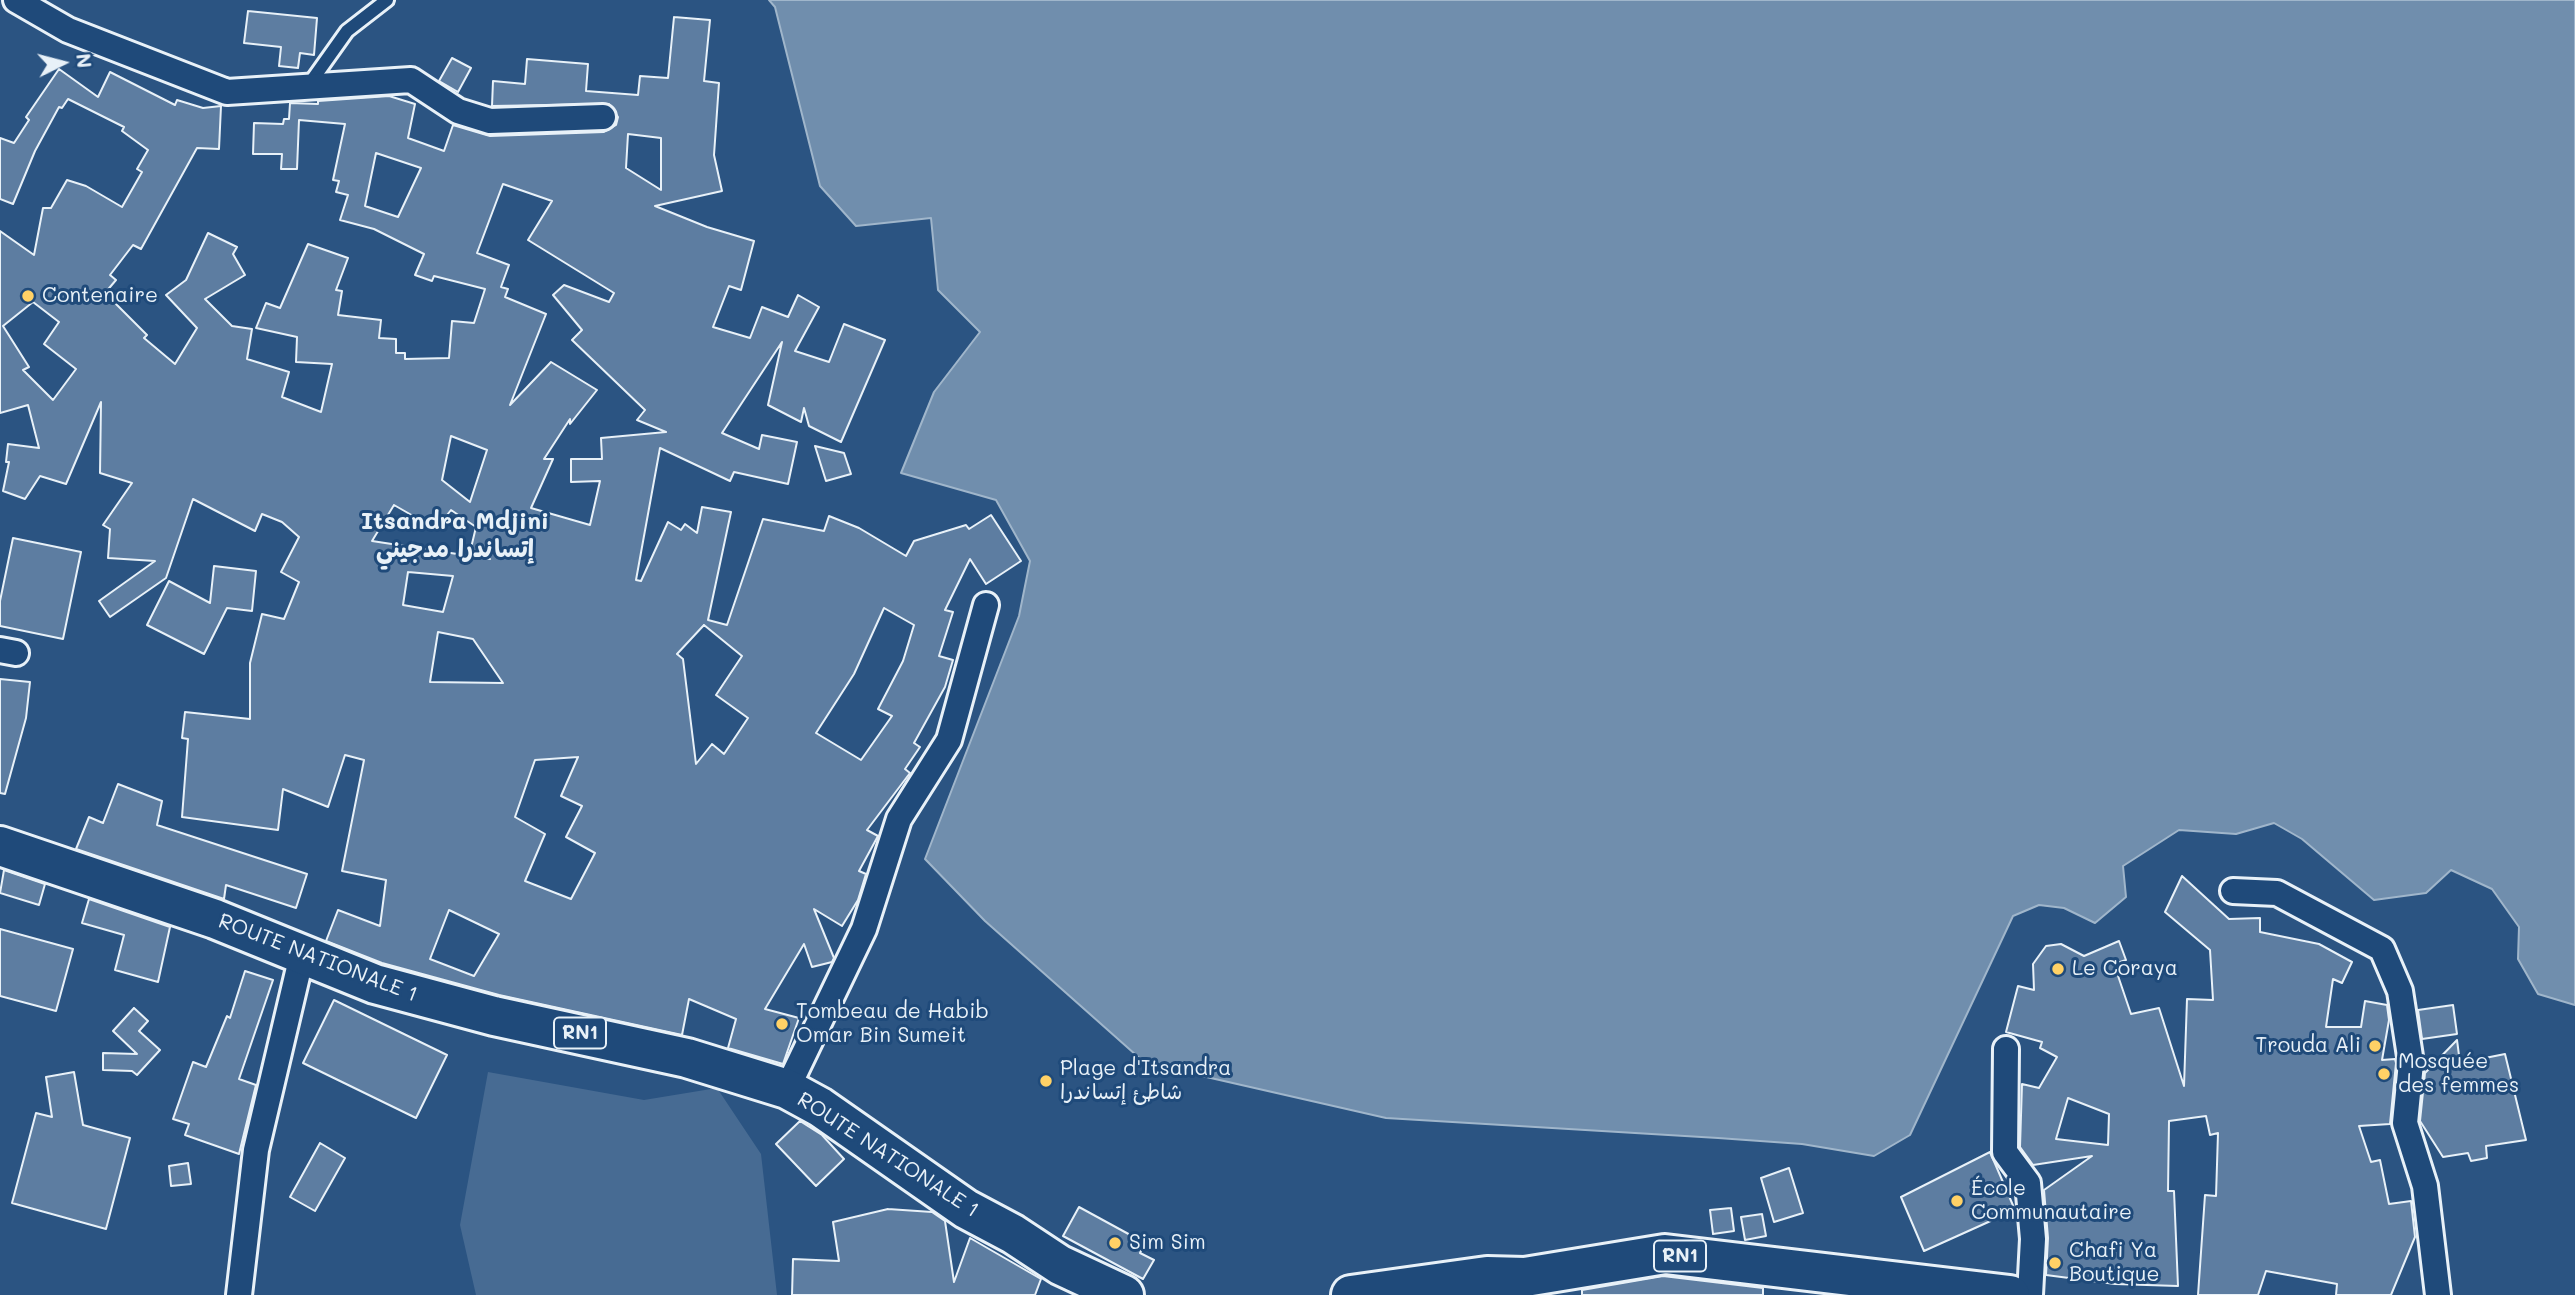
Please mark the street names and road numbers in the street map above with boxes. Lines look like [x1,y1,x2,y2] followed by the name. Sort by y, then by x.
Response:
[215,908,421,1008] street label: ROUTE NATIONALE 1
[554,1018,606,1049] road number: RN1
[793,1087,983,1223] street label: ROUTE NATIONALE 1
[1654,1240,1706,1272] road number: RN1

